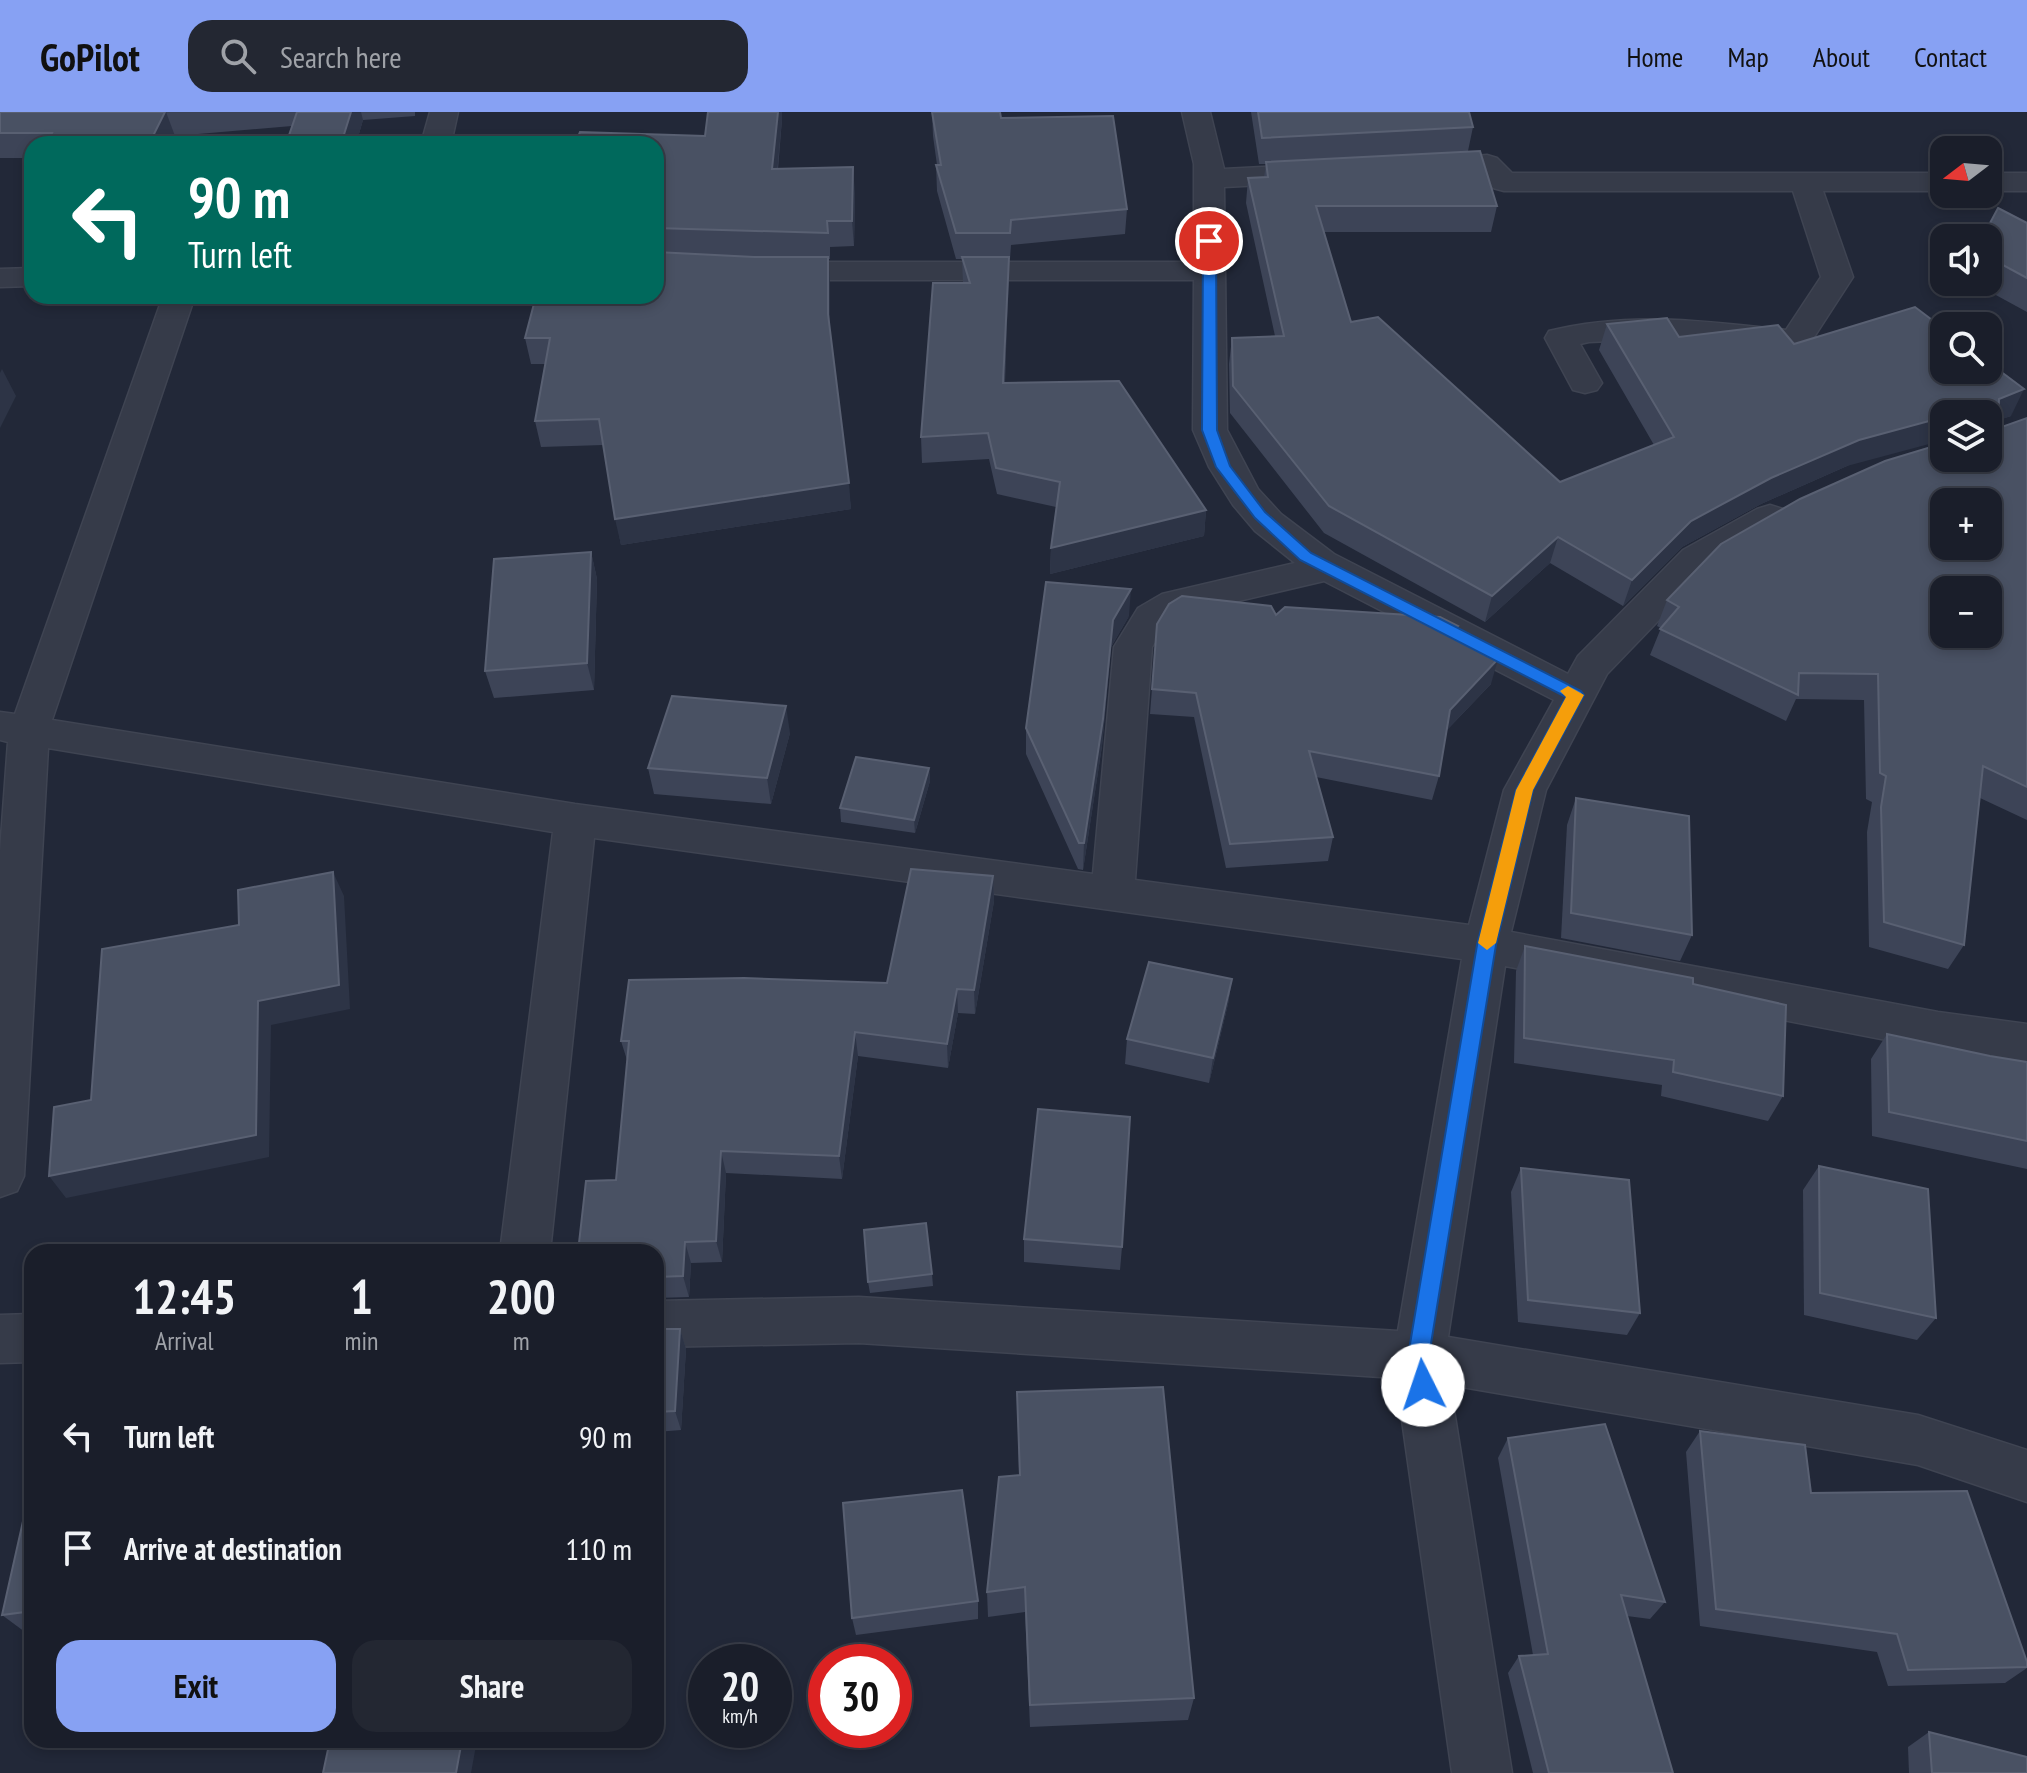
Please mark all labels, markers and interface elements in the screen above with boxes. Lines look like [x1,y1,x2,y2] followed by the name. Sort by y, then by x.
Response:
[188,20,748,92] search box
[40,32,140,81] text: GoPilot
[216,34,260,78] icon: search
[280,37,402,76] text: Search here
[1627,38,1683,75] text: Home
[1727,38,1769,75] text: Map
[1813,38,1870,75] text: About
[1914,38,1987,75] text: Contact
[1930,136,2002,208] north arrow
[1930,136,2002,648] map controls
[188,161,290,233] text: 90 m
[56,168,160,272] icon: left
[1175,207,1243,275] pin
[1187,219,1231,263] icon: arrive
[1930,224,2002,296] button: sound
[188,231,292,278] text: Turn left
[1930,312,2002,384] button: search
[1930,400,2002,472] button: layers
[1930,488,2002,560] button: +
[1930,576,2002,648] button: −
[132,1265,236,1327] text: 12:45
[350,1265,373,1327] text: 1
[487,1265,556,1327] text: 200
[155,1324,214,1357] text: Arrival
[344,1324,378,1357] text: min
[513,1324,530,1357] text: m
[1381,1343,1465,1427] position arrow
[56,1414,100,1458] icon: left
[124,1417,214,1456] text: Turn left
[579,1417,632,1456] text: 90 m
[56,1526,100,1570] icon: arrive
[124,1529,342,1568] text: Arrive at destination
[566,1529,632,1568] text: 110 m
[56,1640,336,1732] button: Exit
[352,1640,632,1732] button: Share
[808,1644,912,1748] speed limit sign: 30
[721,1660,759,1712] text: 20
[722,1703,758,1729] text: km/h

